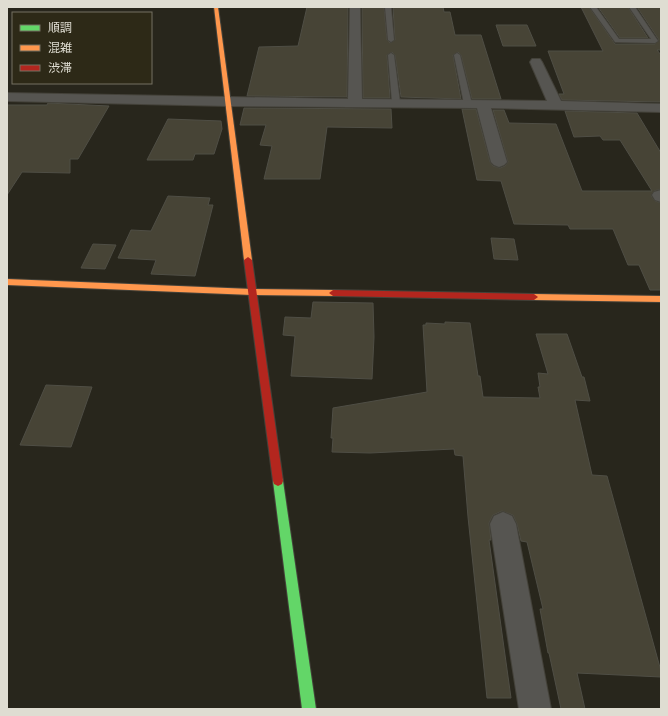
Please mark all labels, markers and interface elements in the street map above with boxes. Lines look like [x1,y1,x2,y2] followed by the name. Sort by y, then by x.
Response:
[12,12,152,84] legend
[48,21,72,35] text: 順調
[48,41,72,55] text: 混雑
[48,61,72,75] text: 渋滞

